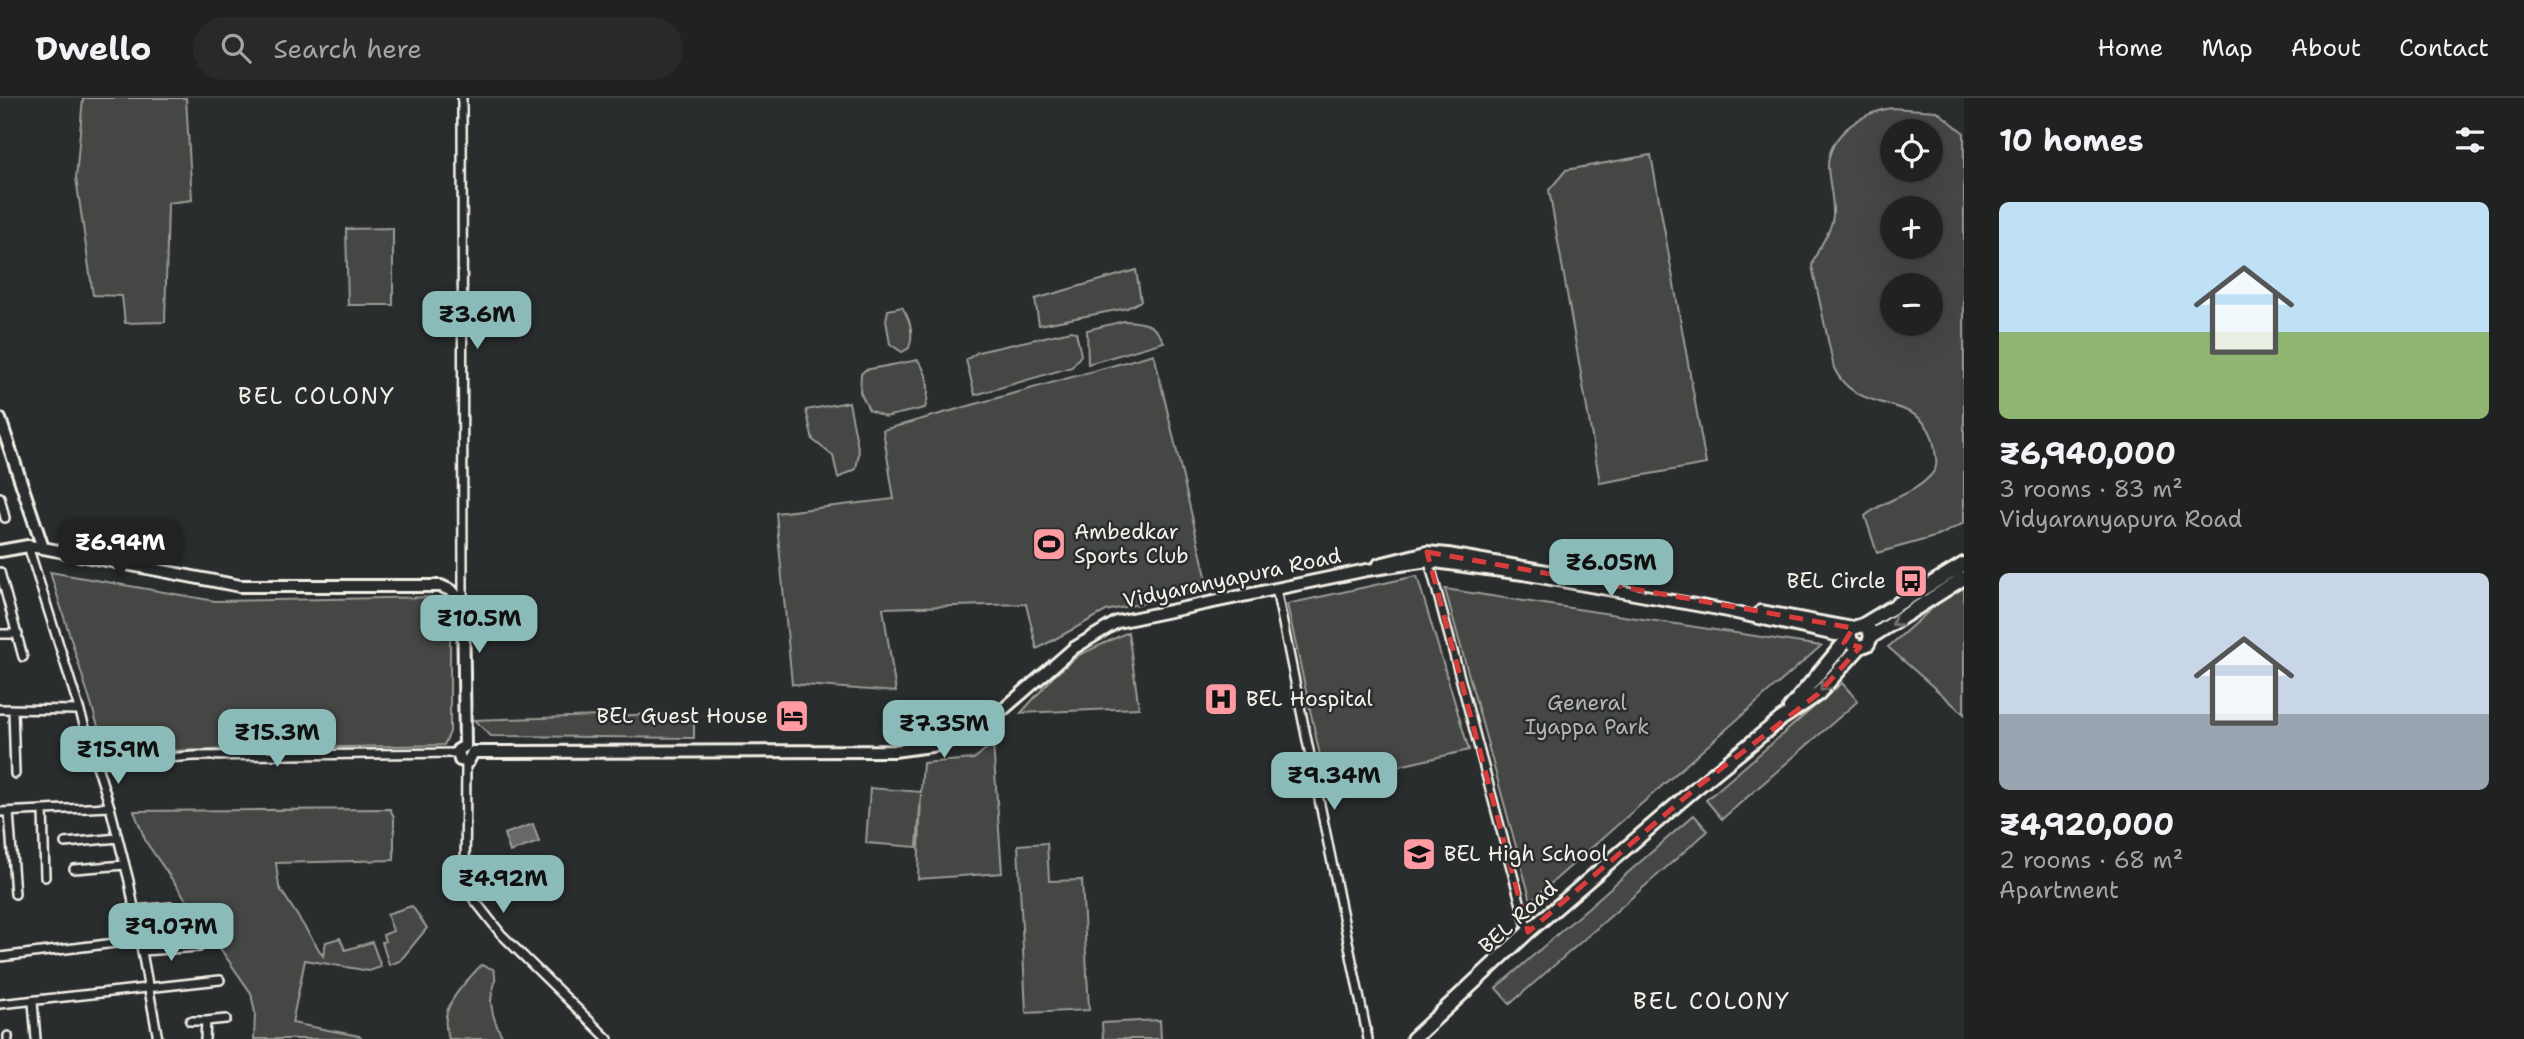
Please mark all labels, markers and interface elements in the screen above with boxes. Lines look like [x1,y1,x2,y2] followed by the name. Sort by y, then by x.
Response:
[193,17,683,80] search box
[35,26,151,71] text: Dwello
[217,29,255,67] icon: search
[273,31,422,66] text: Search here
[2097,32,2163,64] text: Home
[2201,32,2253,64] text: Map
[2291,32,2361,64] text: About
[2399,32,2489,64] text: Contact
[1880,119,1943,336] map controls
[1880,119,1943,182] button: locate
[1999,120,2144,161] text: 10 homes
[2451,121,2489,159] icon: filters
[1880,196,1943,259] button: +
[2181,247,2307,373] icon: home
[1880,273,1943,336] button: −
[428,292,526,351] pin: ₹3.6M
[438,299,516,329] text: ₹3.6M
[238,381,396,411] district label: BEL COLONY
[1999,433,2176,474] text: ₹6,940,000
[1999,474,2183,504] text: 3 rooms · 83 m²
[1999,504,2242,534] text: Vidyaranyapura Road
[1074,518,1189,570] place label: Ambedkar Sports Club
[63,519,177,579] pin: ₹6.94M
[1030,525,1068,563] sports icon: Ambedkar Sports Club
[75,527,165,557] text: ₹6.94M
[1554,540,1668,599] pin: ₹6.05M
[1120,541,1344,615] street label: Vidyaranyapura Road
[1565,547,1657,577] text: ₹6.05M
[1892,562,1930,600] bus stop icon: BEL Circle
[1787,567,1886,595] place label: BEL Circle
[422,596,536,655] pin: ₹10.5M
[436,603,522,633] text: ₹10.5M
[1891,614,1904,626] one-way arrow
[2181,618,2307,744] icon: home
[1819,679,1832,692] one-way arrow
[1202,680,1240,718] hospital icon: BEL Hospital
[1246,685,1374,713] place label: BEL Hospital
[1525,689,1649,741] park label: General Iyappa Park
[773,697,811,735] hotel icon: BEL Guest House
[887,700,1001,760] pin: ₹7.35M
[597,702,768,730] place label: BEL Guest House
[899,708,989,738] text: ₹7.35M
[220,710,334,769] pin: ₹15.3M
[234,717,320,747] text: ₹15.3M
[61,726,175,786] pin: ₹15.9M
[76,734,160,764] text: ₹15.9M
[1277,752,1391,812] pin: ₹9.34M
[1287,760,1381,790] text: ₹9.34M
[1999,804,2174,845] text: ₹4,920,000
[1400,835,1438,873] school or university icon: BEL High School
[1444,840,1608,868] place label: BEL High School
[1999,845,2183,875] text: 2 rooms · 68 m²
[446,856,560,915] pin: ₹4.92M
[458,863,548,893] text: ₹4.92M
[1473,874,1563,960] street label: BEL Road
[1999,875,2119,905] text: Apartment
[114,904,228,963] pin: ₹9.07M
[124,911,218,941] text: ₹9.07M
[1633,986,1791,1016] district label: BEL COLONY

